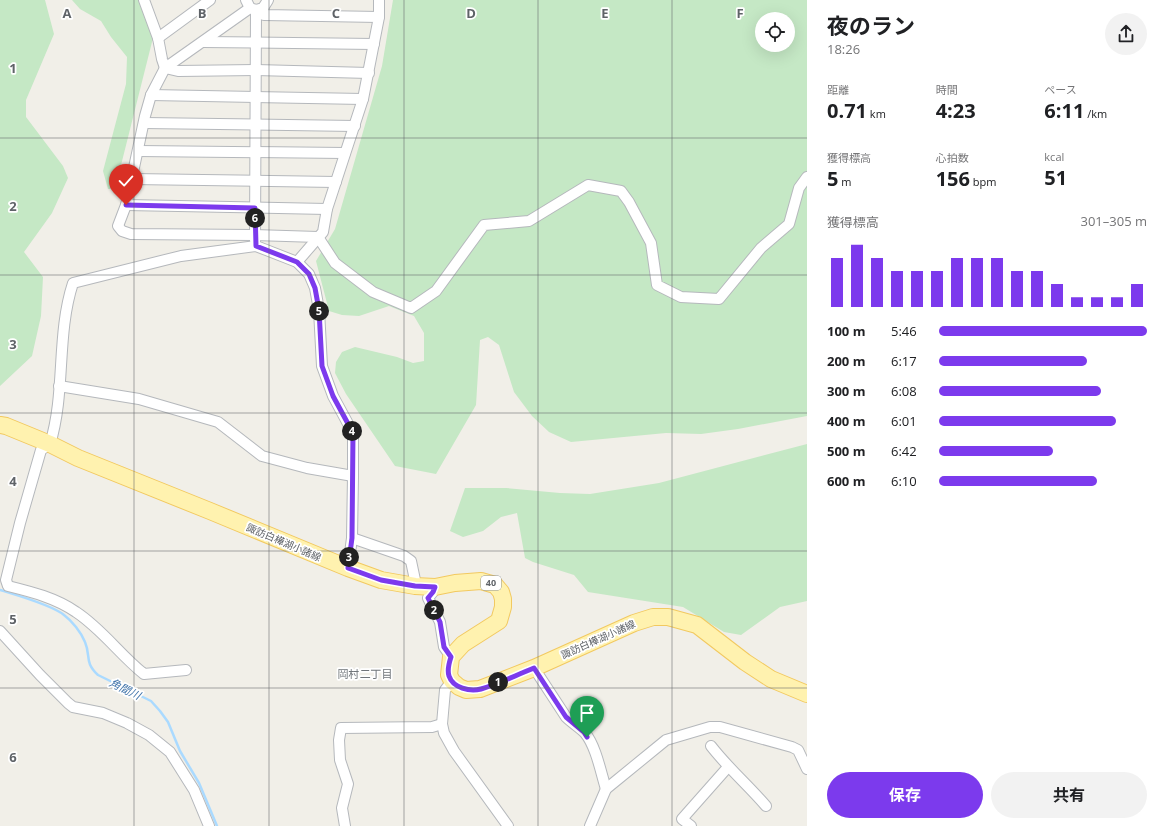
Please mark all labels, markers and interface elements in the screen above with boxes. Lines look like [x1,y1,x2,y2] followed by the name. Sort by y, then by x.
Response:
[63,4,72,22] text: A
[198,4,207,22] text: B
[332,4,340,22] text: C
[466,4,476,22] text: D
[601,4,609,22] text: E
[736,4,744,22] text: F
[827,10,915,40] text: 夜のラン
[755,12,795,52] map controls
[755,12,795,52] button: locate
[1105,13,1147,55] button: share
[827,40,860,58] text: 18:26
[9,59,17,77] text: 1
[827,82,849,97] text: 距離
[936,82,958,97] text: 時間
[1044,82,1077,97] text: ペース
[827,97,867,124] text: 0.71
[936,97,976,124] text: 4:23
[1044,97,1084,124] text: 6:11
[867,106,886,121] text: km
[1084,106,1107,121] text: /km
[1044,149,1064,164] text: kcal
[827,150,871,165] text: 獲得標高
[936,150,969,165] text: 心拍数
[109,164,143,205] pin
[1044,164,1067,191] text: 51
[827,165,838,192] text: 5
[936,165,970,192] text: 156
[115,170,137,192] icon: check
[838,174,851,189] text: m
[970,174,996,189] text: bpm
[9,197,17,215] text: 2
[245,208,265,228] pin: 6
[252,210,258,225] text: 6
[1080,212,1147,230] text: 301–305 m
[827,213,879,231] text: 獲得標高
[309,301,329,321] pin: 5
[316,303,322,318] text: 5
[827,322,865,340] text: 100 m
[891,322,917,340] text: 5:46
[9,335,17,353] text: 3
[827,352,865,370] text: 200 m
[891,352,917,370] text: 6:17
[827,382,865,400] text: 300 m
[891,382,917,400] text: 6:08
[827,412,865,430] text: 400 m
[891,412,917,430] text: 6:01
[342,421,362,441] pin: 4
[349,423,355,438] text: 4
[827,442,865,460] text: 500 m
[891,442,917,460] text: 6:42
[9,472,17,490] text: 4
[827,472,865,490] text: 600 m
[891,472,917,490] text: 6:10
[244,520,324,564] street label: 諏訪白樺湖小諸線
[339,547,359,567] pin: 3
[346,549,352,564] text: 3
[481,576,501,590] road number: 40
[424,600,444,620] pin: 2
[431,602,437,617] text: 2
[9,610,17,628] text: 5
[559,616,637,662] street label: 諏訪白樺湖小諸線
[338,666,393,681] district label: 岡村二丁目
[488,672,508,692] pin: 1
[495,674,501,689] text: 1
[107,675,144,703] water label: 角間川
[570,696,604,737] pin
[576,702,598,724] icon: arrive
[9,748,17,766] text: 6
[827,772,983,818] button: 保存
[991,772,1147,818] button: 共有

